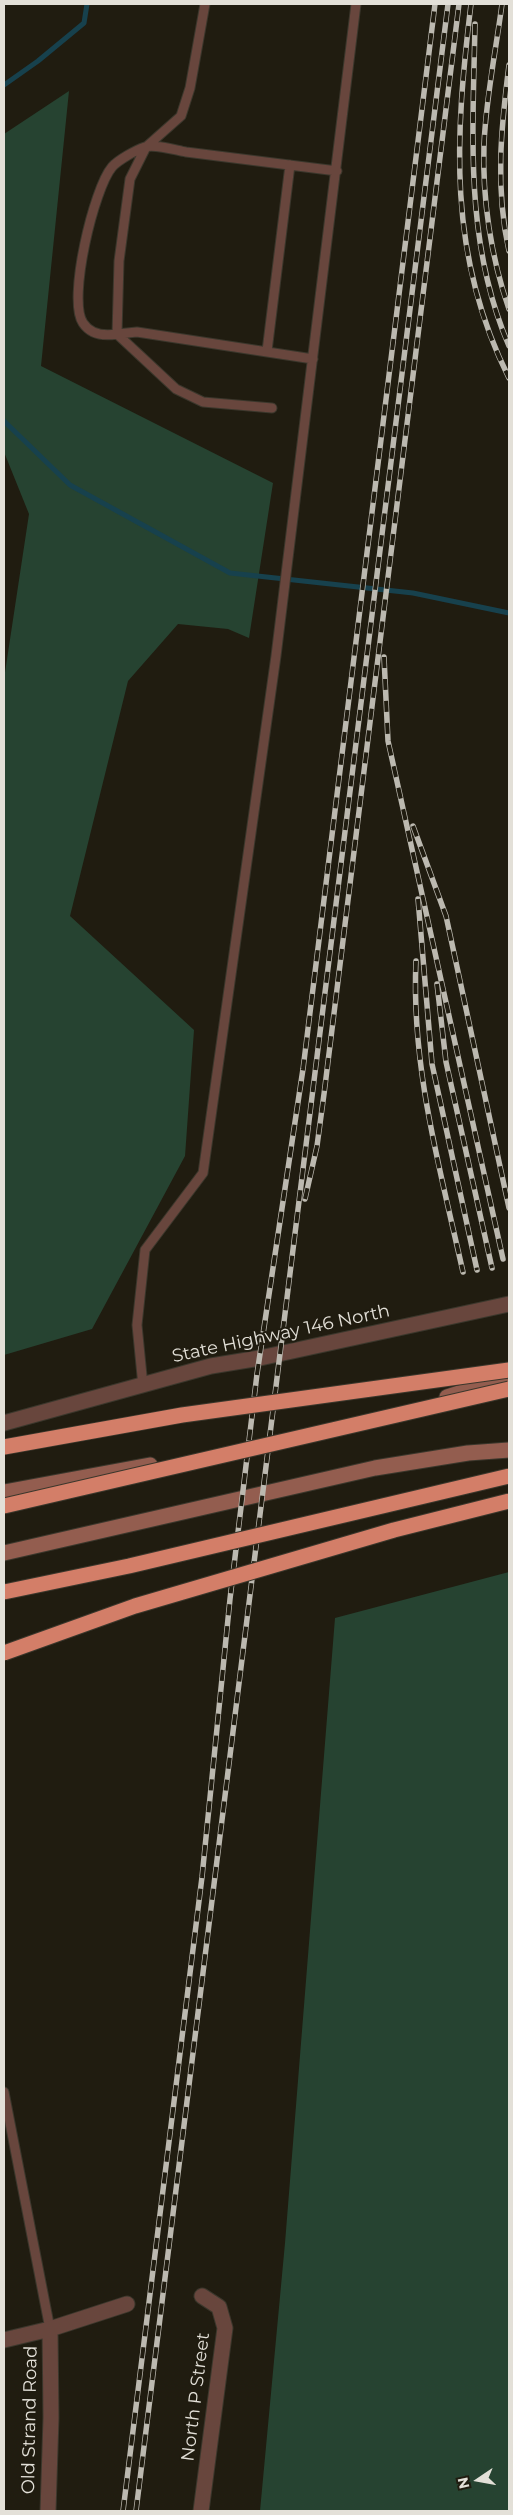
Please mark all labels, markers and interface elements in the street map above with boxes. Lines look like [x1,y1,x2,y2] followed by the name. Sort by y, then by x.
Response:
[170,1300,392,1368] street label: State Highway 146 North
[177,2331,215,2463] street label: North P Street
[18,2346,42,2494] street label: Old Strand Road
[453,2455,503,2505] north arrow
[453,2476,473,2491] text: N

